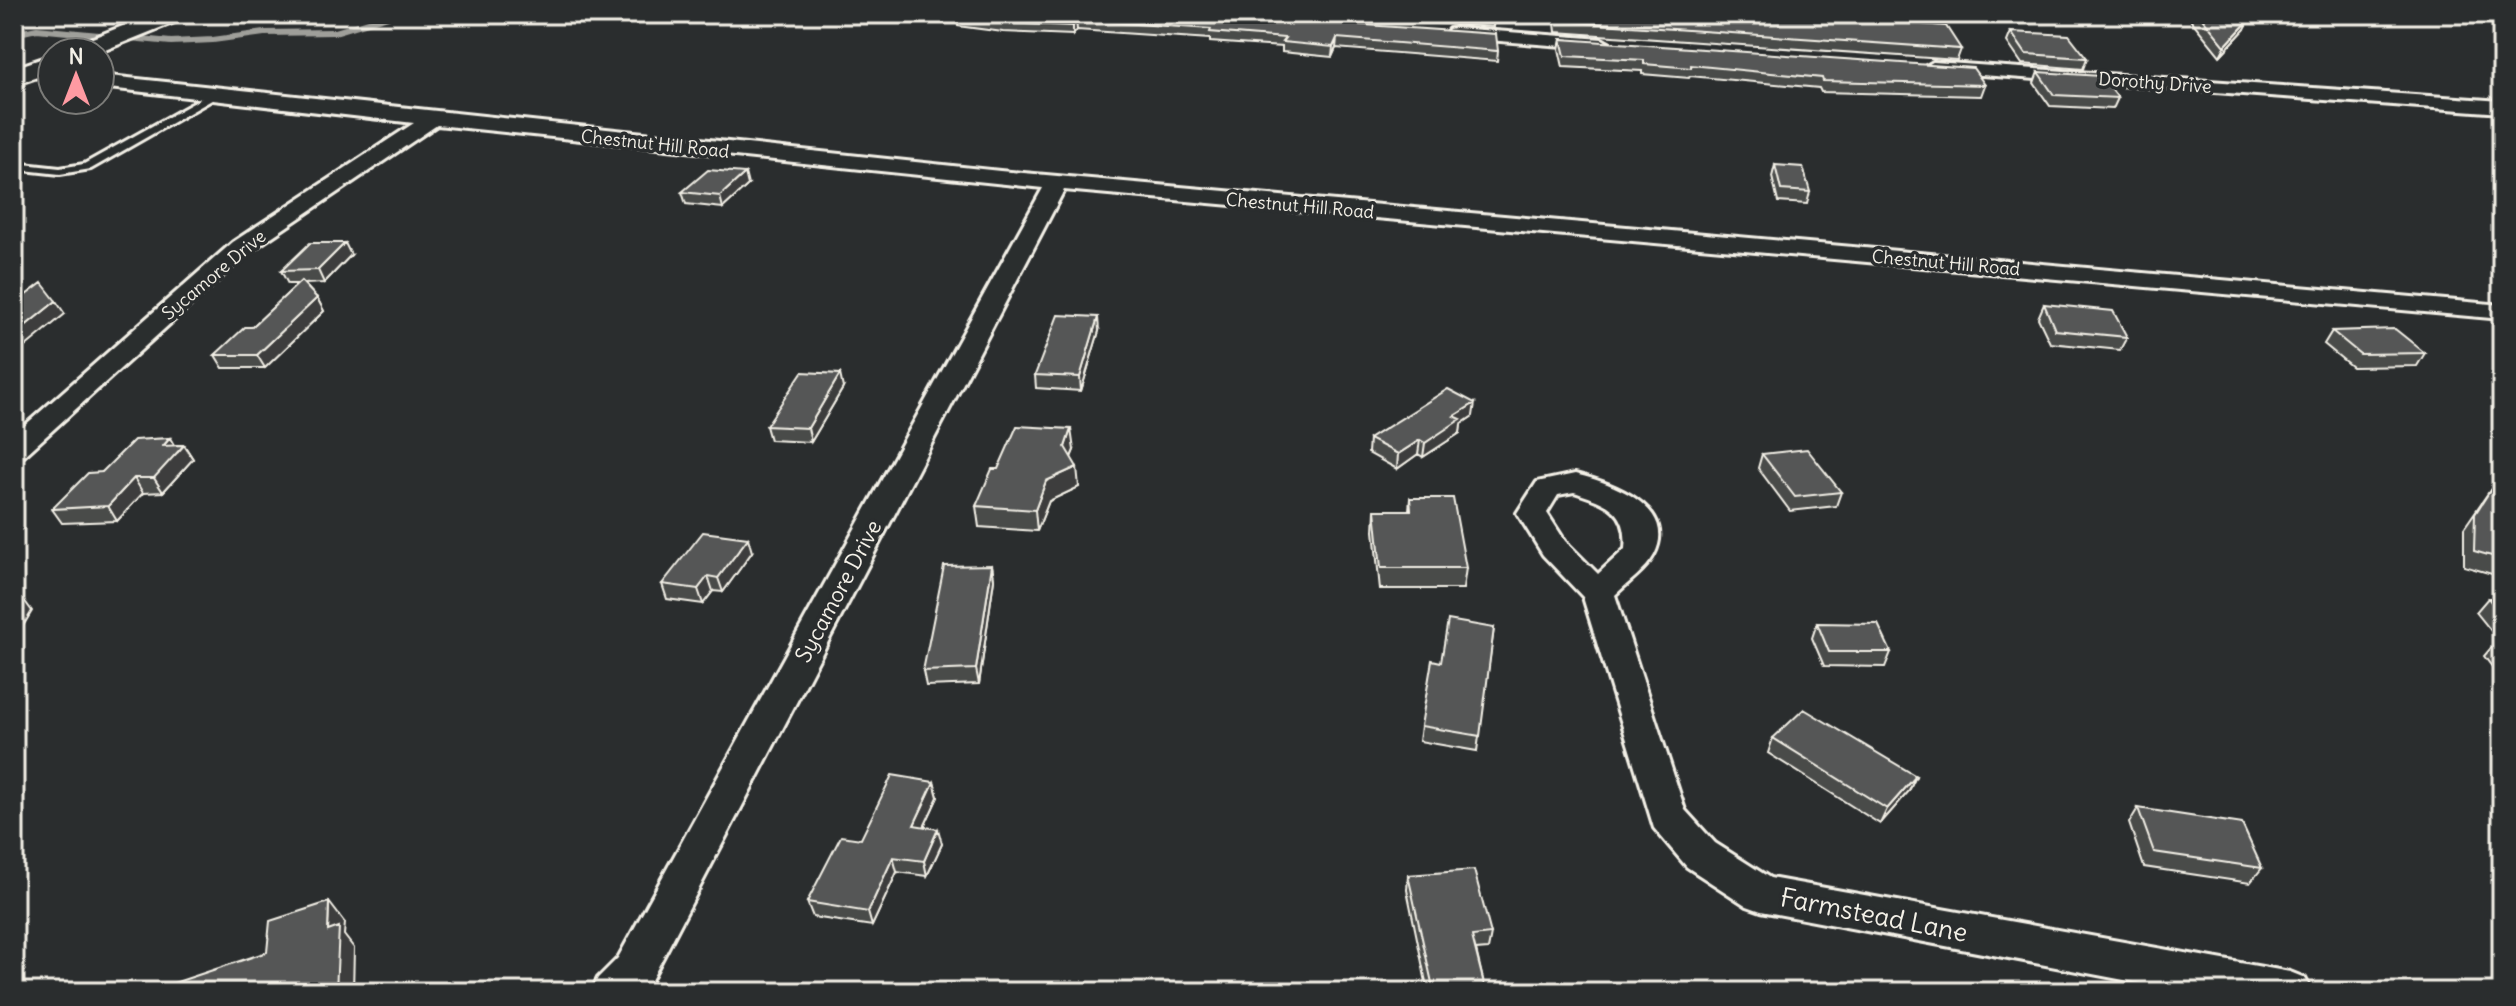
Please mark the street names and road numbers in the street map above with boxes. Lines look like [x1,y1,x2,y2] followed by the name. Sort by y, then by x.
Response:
[2098,67,2212,98] street label: Dorothy Drive
[580,124,731,163] street label: Chestnut Hill Road
[1225,188,1376,223] street label: Chestnut Hill Road
[157,224,270,325] street label: Sycamore Drive
[1871,245,2022,280] street label: Chestnut Hill Road
[789,515,887,667] street label: Sycamore Drive
[1778,880,1971,949] street label: Farmstead Lane

